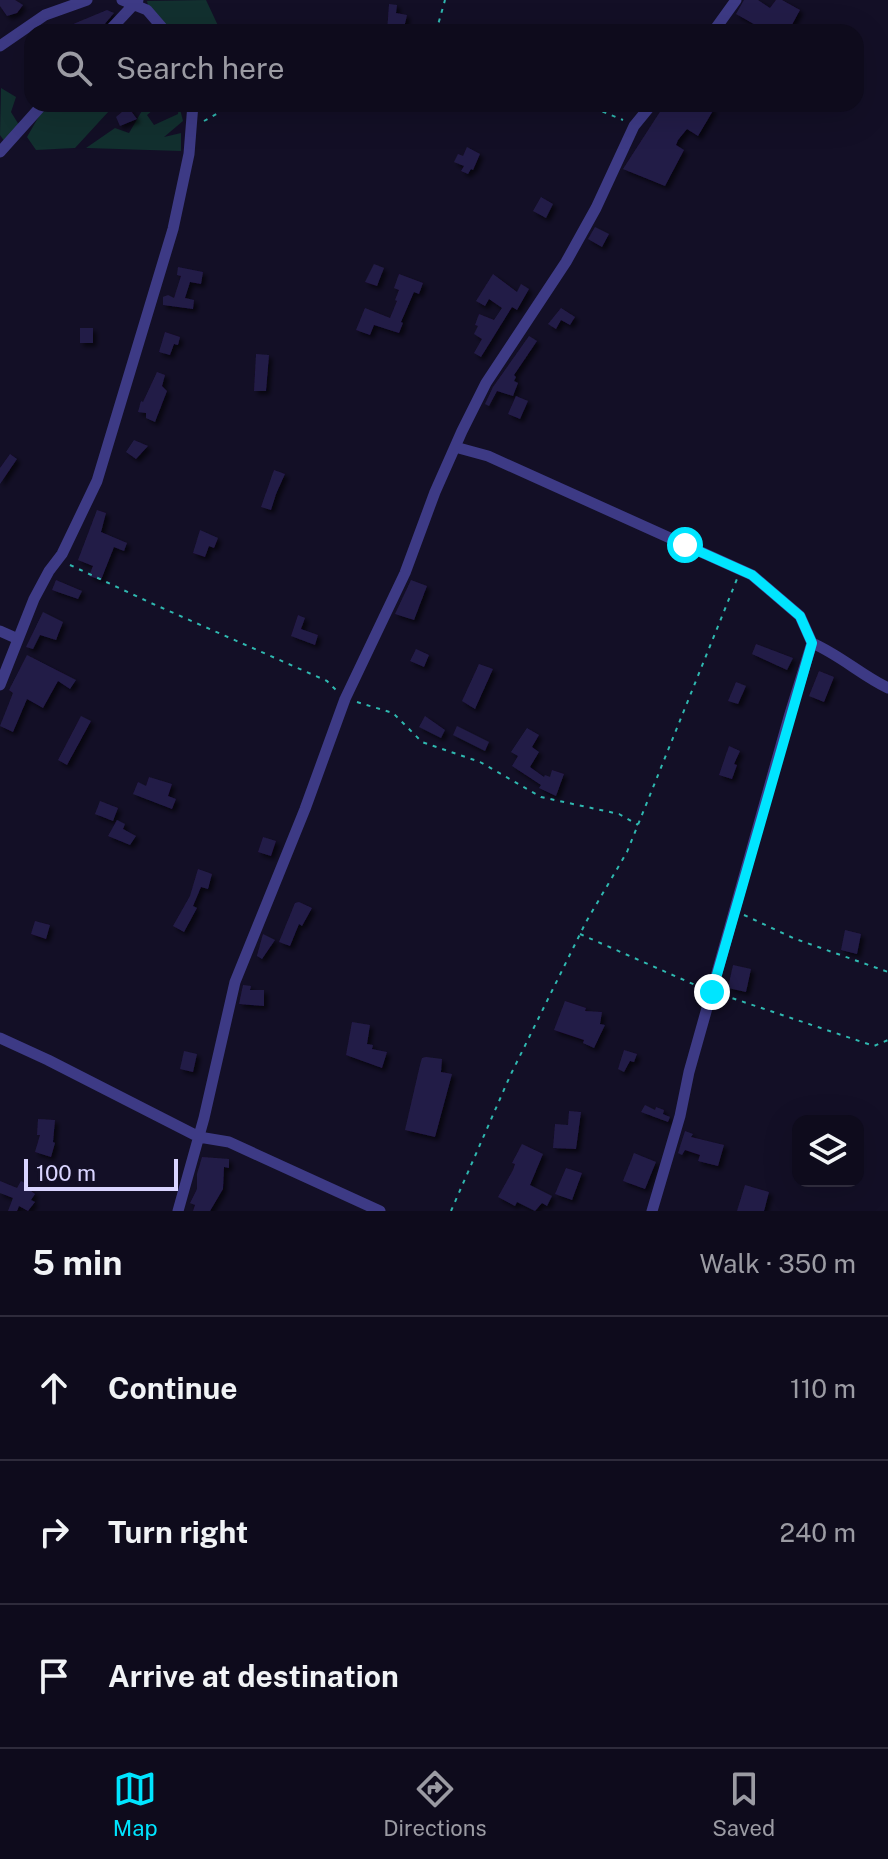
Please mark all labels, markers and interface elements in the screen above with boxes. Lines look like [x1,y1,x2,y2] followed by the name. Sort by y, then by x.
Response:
[24,24,864,112] search box
[52,46,96,90] icon: search
[116,50,284,86] text: Search here
[667,527,703,563] route start
[694,974,730,1010] route end
[792,1115,864,1187] map controls
[792,1115,864,1187] button: layers
[24,1155,178,1191] scale bar
[36,1160,96,1186] text: 100 m
[32,1243,122,1283] text: 5 min
[699,1248,856,1279] text: Walk · 350 m
[32,1366,76,1410] icon: ahead
[108,1370,238,1406] text: Continue
[790,1373,856,1404] text: 110 m
[32,1510,76,1554] icon: right
[108,1514,248,1550] text: Turn right
[779,1517,856,1548] text: 240 m
[32,1654,76,1698] icon: arrive
[108,1658,399,1694] text: Arrive at destination
[113,1767,158,1841] tab: Map
[383,1767,487,1841] tab: Directions
[712,1767,775,1841] tab: Saved

